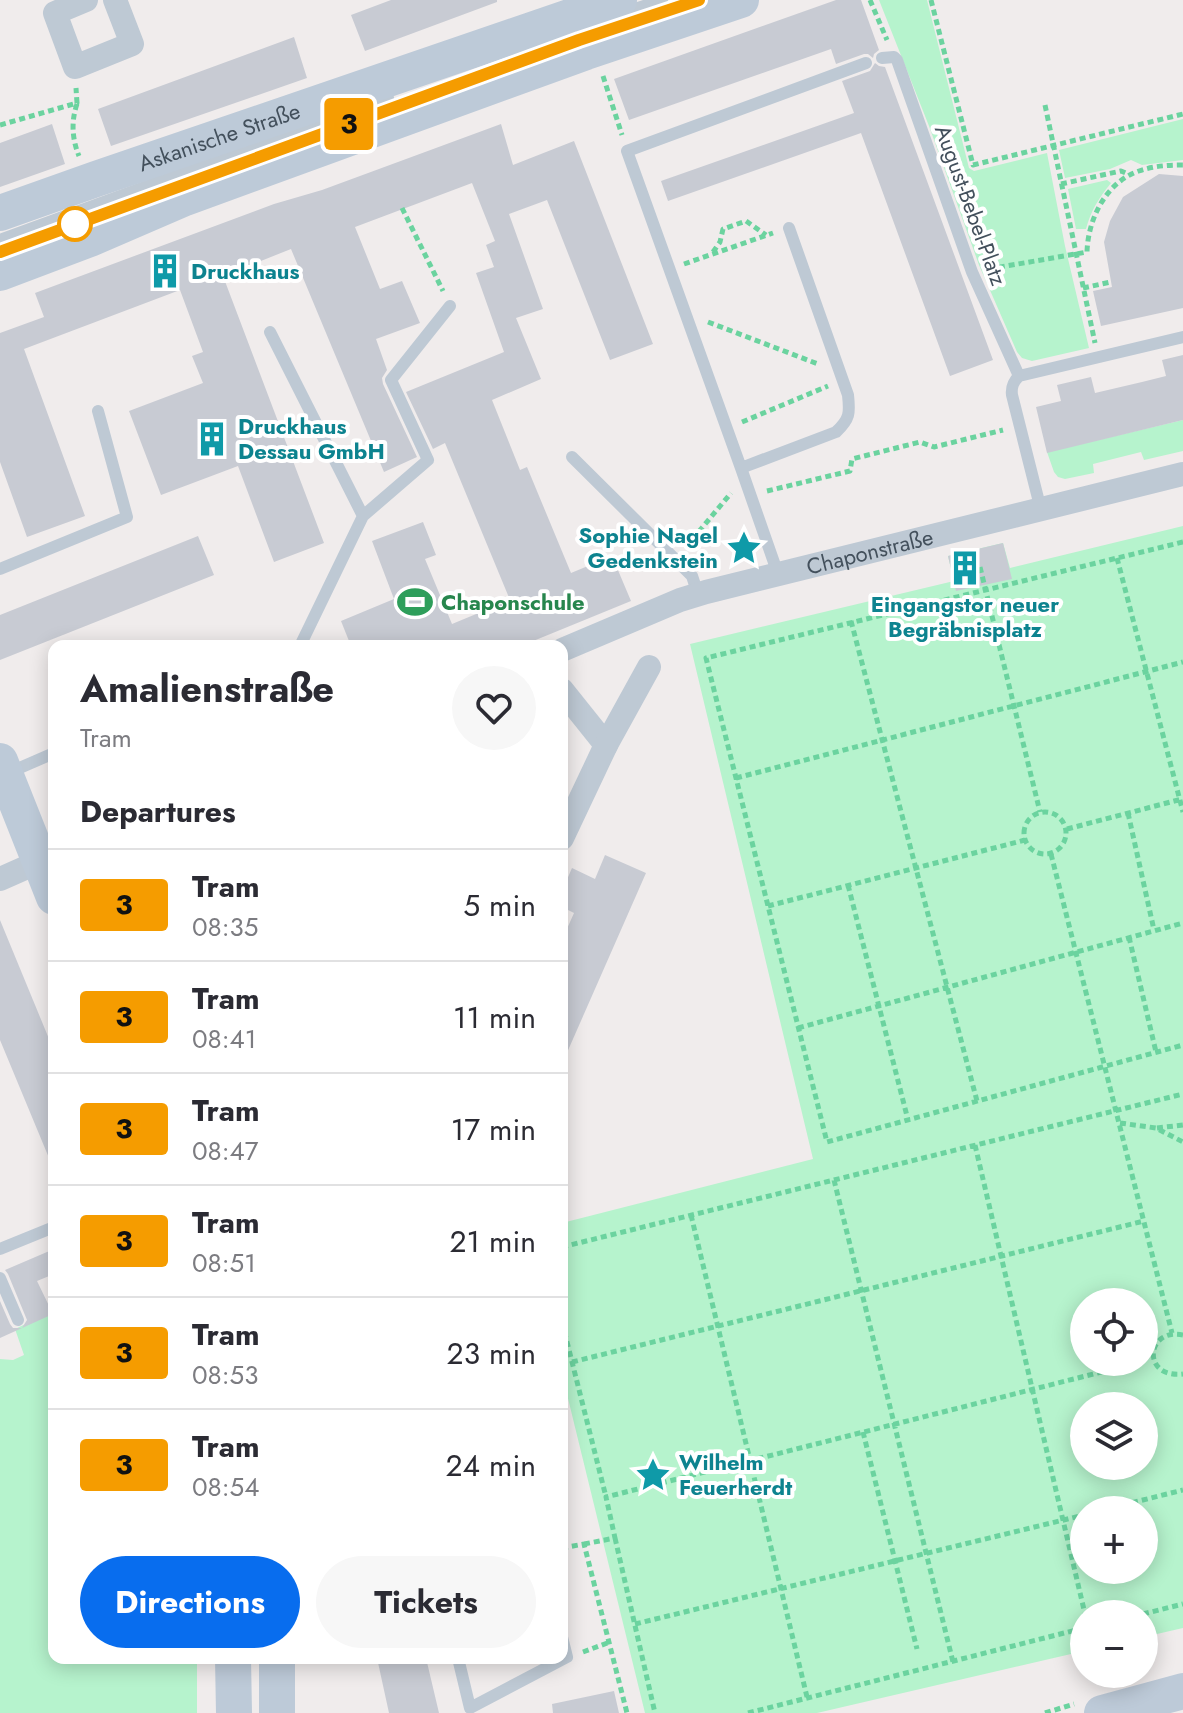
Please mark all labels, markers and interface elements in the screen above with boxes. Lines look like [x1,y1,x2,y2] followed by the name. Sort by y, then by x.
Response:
[134,94,304,179] street label: Askanische Straße
[323,98,375,150] line badge: 3
[340,103,358,144] text: 3
[927,120,1015,290] street label: August-Bebel-Platz
[58,207,92,241] unlabelled marker
[146,252,184,290] building icon: Druckhaus
[191,255,299,287] place label: Druckhaus
[238,410,385,467] place label: Druckhaus Dessau GmbH
[193,420,231,458] building icon: Druckhaus Dessau GmbH
[579,519,718,576] place label: Sophie Nagel Gedenkstein
[803,520,936,583] street label: Chaponstraße
[725,529,763,567] place icon: Sophie Nagel Gedenkstein
[946,549,984,587] building icon: Eingangstor neuer Begräbnisplatz
[396,583,434,621] sports icon: Chaponschule
[441,586,585,618] place label: Chaponschule
[871,588,1059,645] place label: Eingangstor neuer Begräbnisplatz
[80,661,334,716] text: Amalienstraße
[452,666,536,750] button: heart
[80,719,132,757] text: Tram
[80,790,236,833] text: Departures
[192,865,260,908] text: Tram
[115,884,133,925] text: 3
[463,884,536,927] text: 5 min
[192,908,258,946] text: 08:35
[192,977,260,1020] text: Tram
[115,996,133,1037] text: 3
[453,996,536,1039] text: 11 min
[192,1020,256,1058] text: 08:41
[192,1089,260,1132] text: Tram
[115,1108,133,1149] text: 3
[451,1108,536,1151] text: 17 min
[192,1132,258,1170] text: 08:47
[192,1201,260,1244] text: Tram
[115,1220,133,1261] text: 3
[449,1220,536,1263] text: 21 min
[192,1244,256,1282] text: 08:51
[1070,1288,1158,1688] map controls
[1070,1288,1158,1376] button: locate
[192,1313,260,1356] text: Tram
[115,1332,133,1373] text: 3
[447,1332,536,1375] text: 23 min
[192,1356,258,1394] text: 08:53
[1070,1392,1158,1480] button: layers
[192,1425,260,1468] text: Tram
[115,1444,133,1485] text: 3
[445,1444,536,1487] text: 24 min
[679,1446,792,1503] place label: Wilhelm Feuerherdt
[634,1456,672,1494] place icon: Wilhelm Feuerherdt
[192,1468,259,1506] text: 08:54
[1070,1496,1158,1584] button: +
[80,1556,300,1648] button: Directions
[316,1556,536,1648] button: Tickets
[1070,1600,1158,1688] button: −

